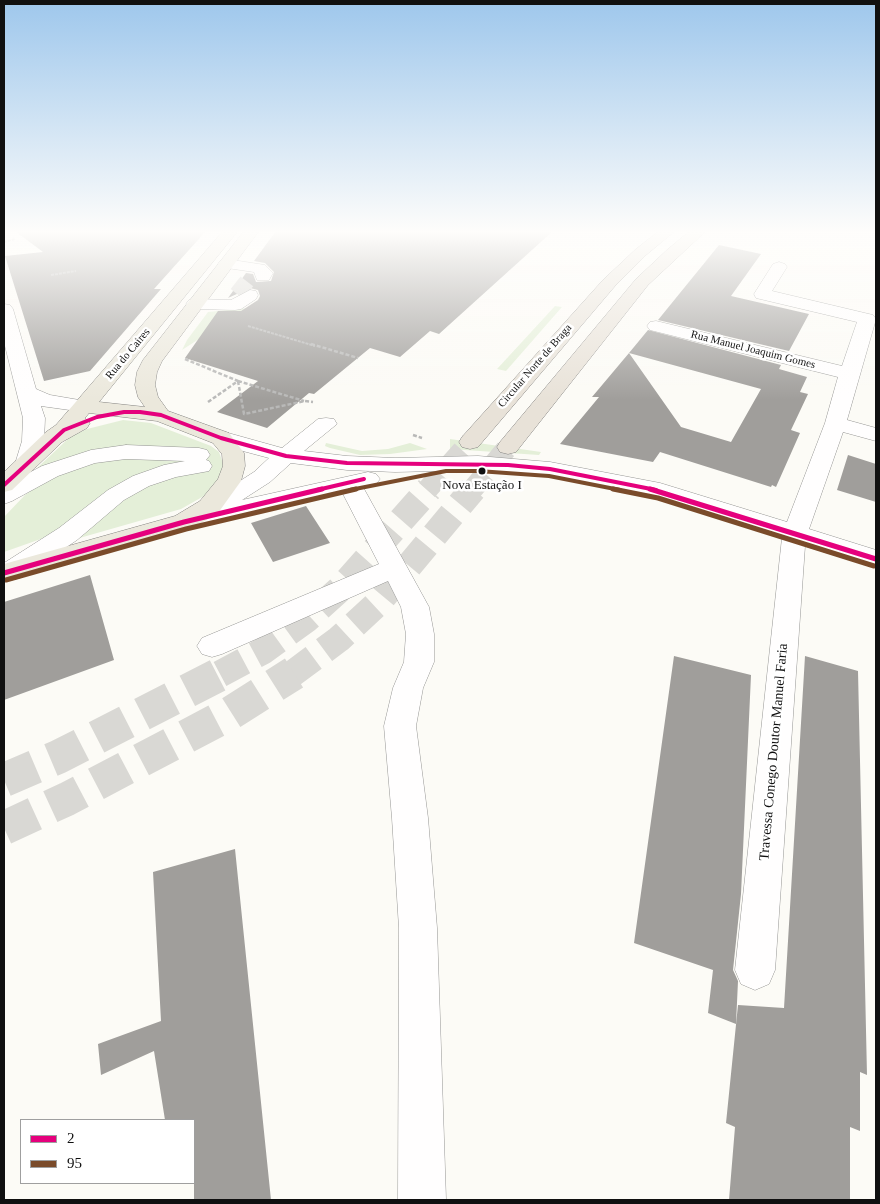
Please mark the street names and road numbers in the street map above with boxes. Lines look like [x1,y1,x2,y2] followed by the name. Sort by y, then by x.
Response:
[495,322,575,410] street label: Circular Norte de Braga
[103,326,153,382] street label: Rua do Caires
[689,328,817,372] street label: Rua Manuel Joaquim Gomes
[756,643,792,861] street label: Travessa Conego Doutor Manuel Faria

